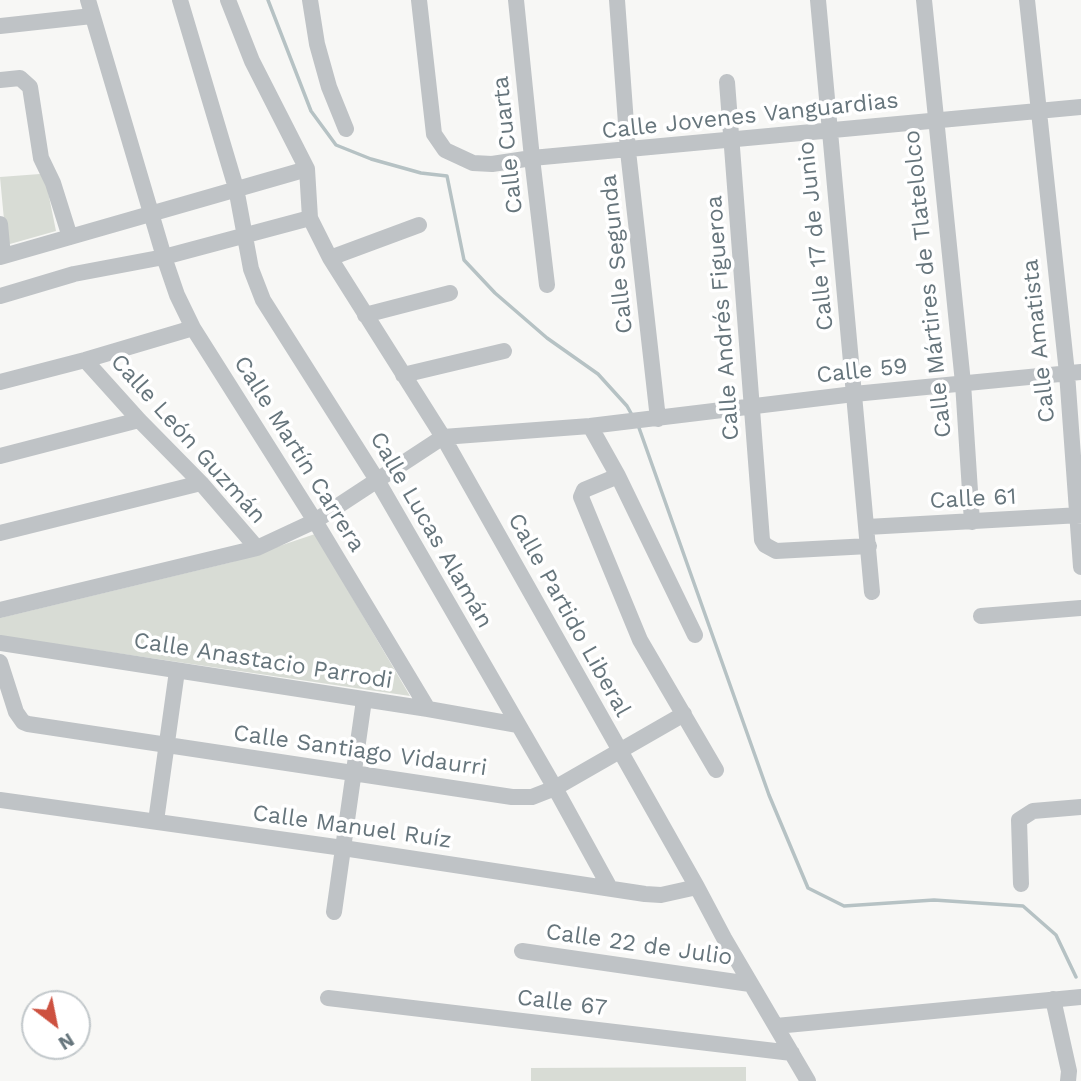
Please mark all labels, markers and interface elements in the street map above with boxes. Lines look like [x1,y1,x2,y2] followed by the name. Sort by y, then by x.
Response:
[487,75,529,215] street label: Calle Cuarta
[600,87,900,145] street label: Calle Jovenes Vanguardias
[898,129,958,439] street label: Calle Mártires de Tlatelolco
[792,140,840,332] street label: Calle 17 de Junio
[595,173,639,335] street label: Calle Segunda
[701,194,745,442] street label: Calle Andrés Figueroa
[1017,258,1061,424] street label: Calle Amatista
[105,348,271,530] street label: Calle León Guzmán
[228,351,370,557] street label: Calle Martín Carrera
[815,352,909,390] street label: Calle 59
[364,427,498,633] street label: Calle Lucas Alamán
[929,483,1017,515] street label: Calle 61
[502,509,636,721] street label: Calle Partido Liberal
[132,627,394,695] street label: Calle Anastacio Parrodi
[231,720,489,782] street label: Calle Santiago Vidaurri
[251,799,453,855] street label: Calle Manuel Ruíz
[544,918,734,972] street label: Calle 22 de Julio
[515,984,609,1022] street label: Calle 67
[21,990,91,1060] north arrow
[54,1028,78,1055] text: N

